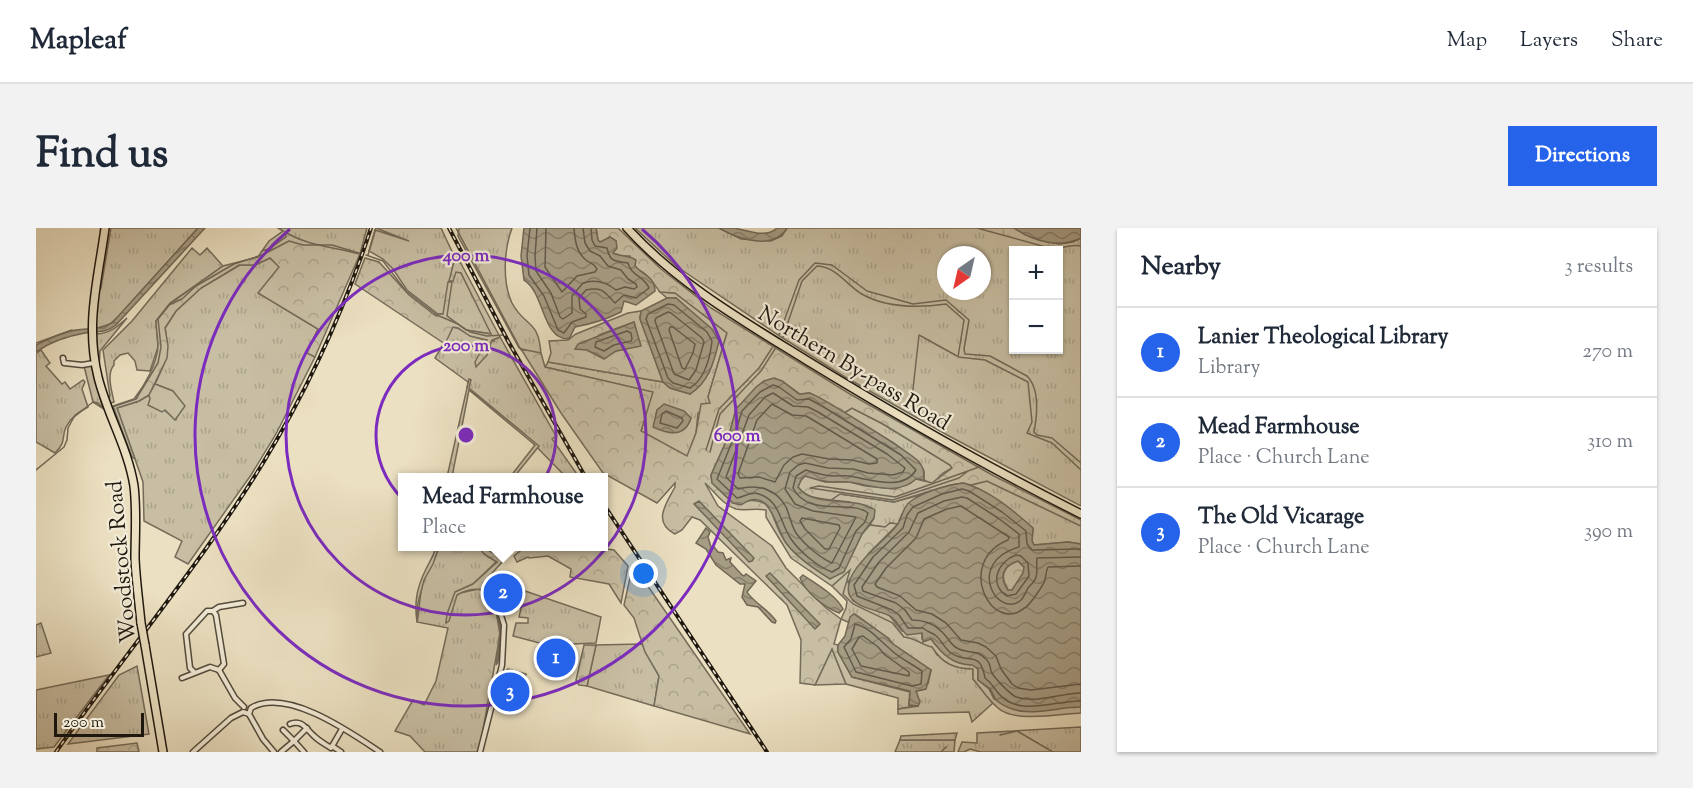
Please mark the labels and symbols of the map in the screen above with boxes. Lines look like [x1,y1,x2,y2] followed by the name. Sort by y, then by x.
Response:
[442,244,489,270] text: 400 m
[937,246,991,300] north arrow
[751,299,956,440] street label: Northern By-pass Road
[443,334,489,360] text: 200 m
[714,424,760,450] text: 600 m
[456,425,476,445] centre of rings
[100,479,146,644] street label: Woodstock Road
[629,559,658,588] your location
[484,570,522,616] pin: 2
[536,636,576,680] pin: 1
[490,670,530,714] pin: 3
[54,710,144,738] scale bar

